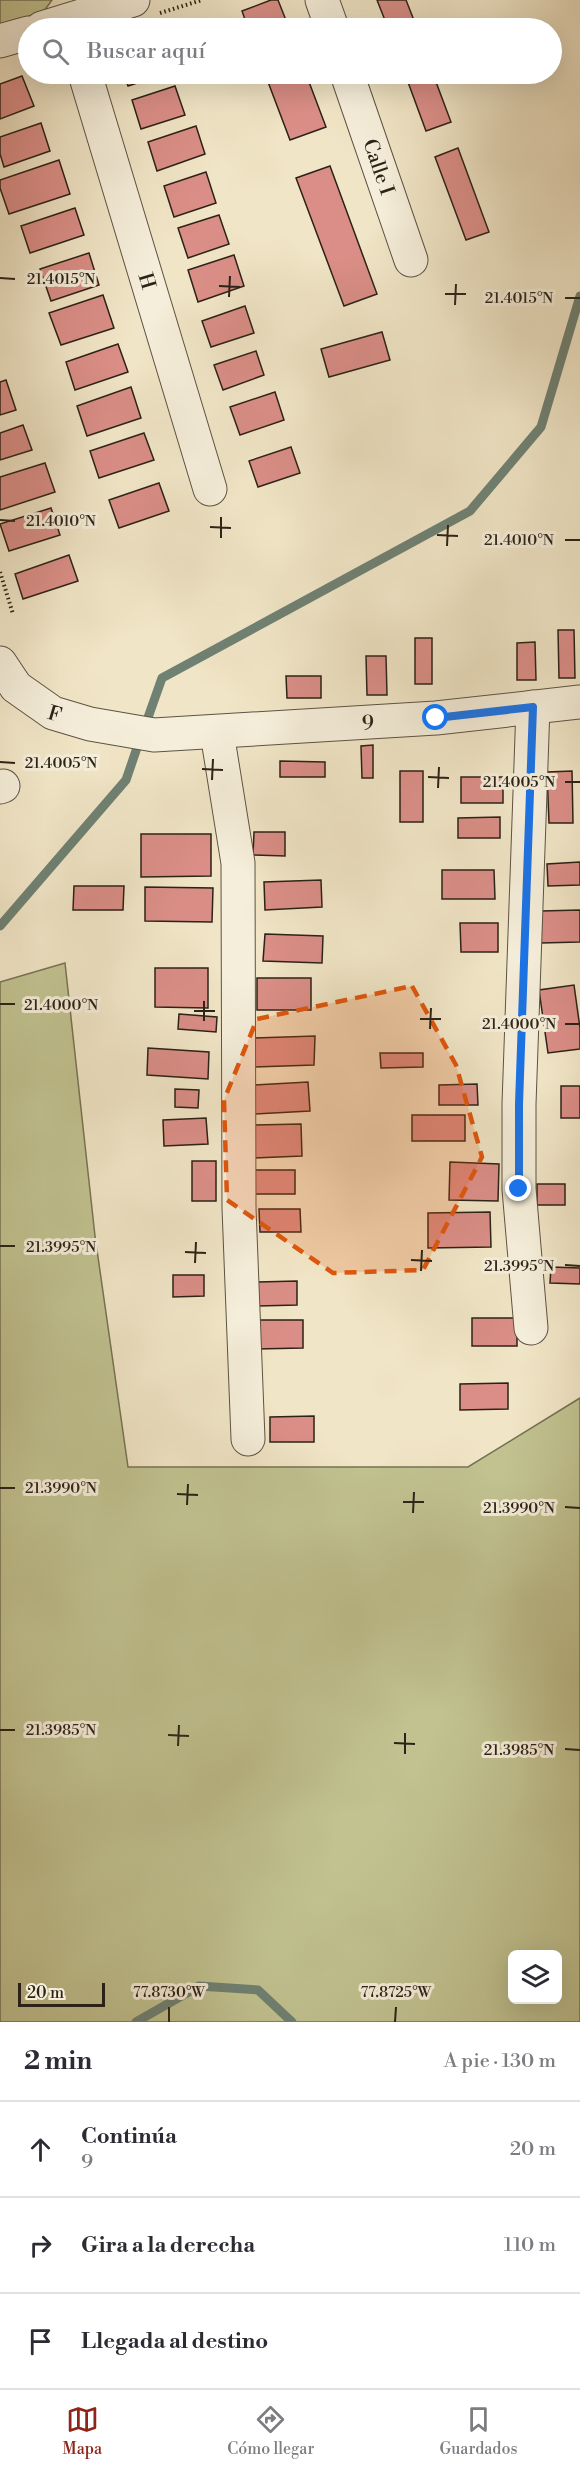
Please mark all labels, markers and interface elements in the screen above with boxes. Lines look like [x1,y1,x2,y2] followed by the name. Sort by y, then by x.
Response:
[18,18,562,84] search box
[39,35,72,68] icon: search
[87,38,205,65] text: Buscar aquí
[356,136,399,199] street label: Calle I
[27,270,95,289] text: 21.4015°N
[132,270,160,293] street label: H
[485,289,553,308] text: 21.4015°N
[26,512,96,531] text: 21.4010°N
[484,531,554,550] text: 21.4010°N
[45,701,64,729] street label: F
[422,704,448,730] route start
[361,711,375,736] street label: 9
[25,754,97,773] text: 21.4005°N
[483,773,555,792] text: 21.4005°N
[24,996,98,1015] text: 21.4000°N
[482,1015,556,1034] text: 21.4000°N
[505,1175,531,1201] route end
[26,1238,96,1257] text: 21.3995°N
[484,1257,554,1276] text: 21.3995°N
[25,1479,97,1498] text: 21.3990°N
[483,1499,555,1518] text: 21.3990°N
[26,1721,96,1740] text: 21.3985°N
[484,1741,554,1760] text: 21.3985°N
[508,1950,562,2004] map controls
[508,1950,562,2004] button: layers
[18,1980,105,2008] scale bar
[27,1983,64,2003] text: 20 m
[133,1983,205,2002] text: 77.8730°W
[361,1983,432,2002] text: 77.8725°W
[24,2045,92,2077] text: 2 min
[444,2049,556,2074] text: A pie · 130 m
[81,2123,177,2150] text: Continúa
[24,2133,57,2166] icon: ahead
[510,2137,556,2162] text: 20 m
[81,2150,93,2175] text: 9
[24,2229,57,2262] icon: right
[81,2232,255,2259] text: Gira a la derecha
[504,2233,556,2258] text: 110 m
[24,2325,57,2358] icon: arrive
[81,2328,268,2355] text: Llegada al destino
[63,2403,102,2459] tab: Mapa
[227,2403,314,2459] tab: Cómo llegar
[439,2403,517,2459] tab: Guardados

